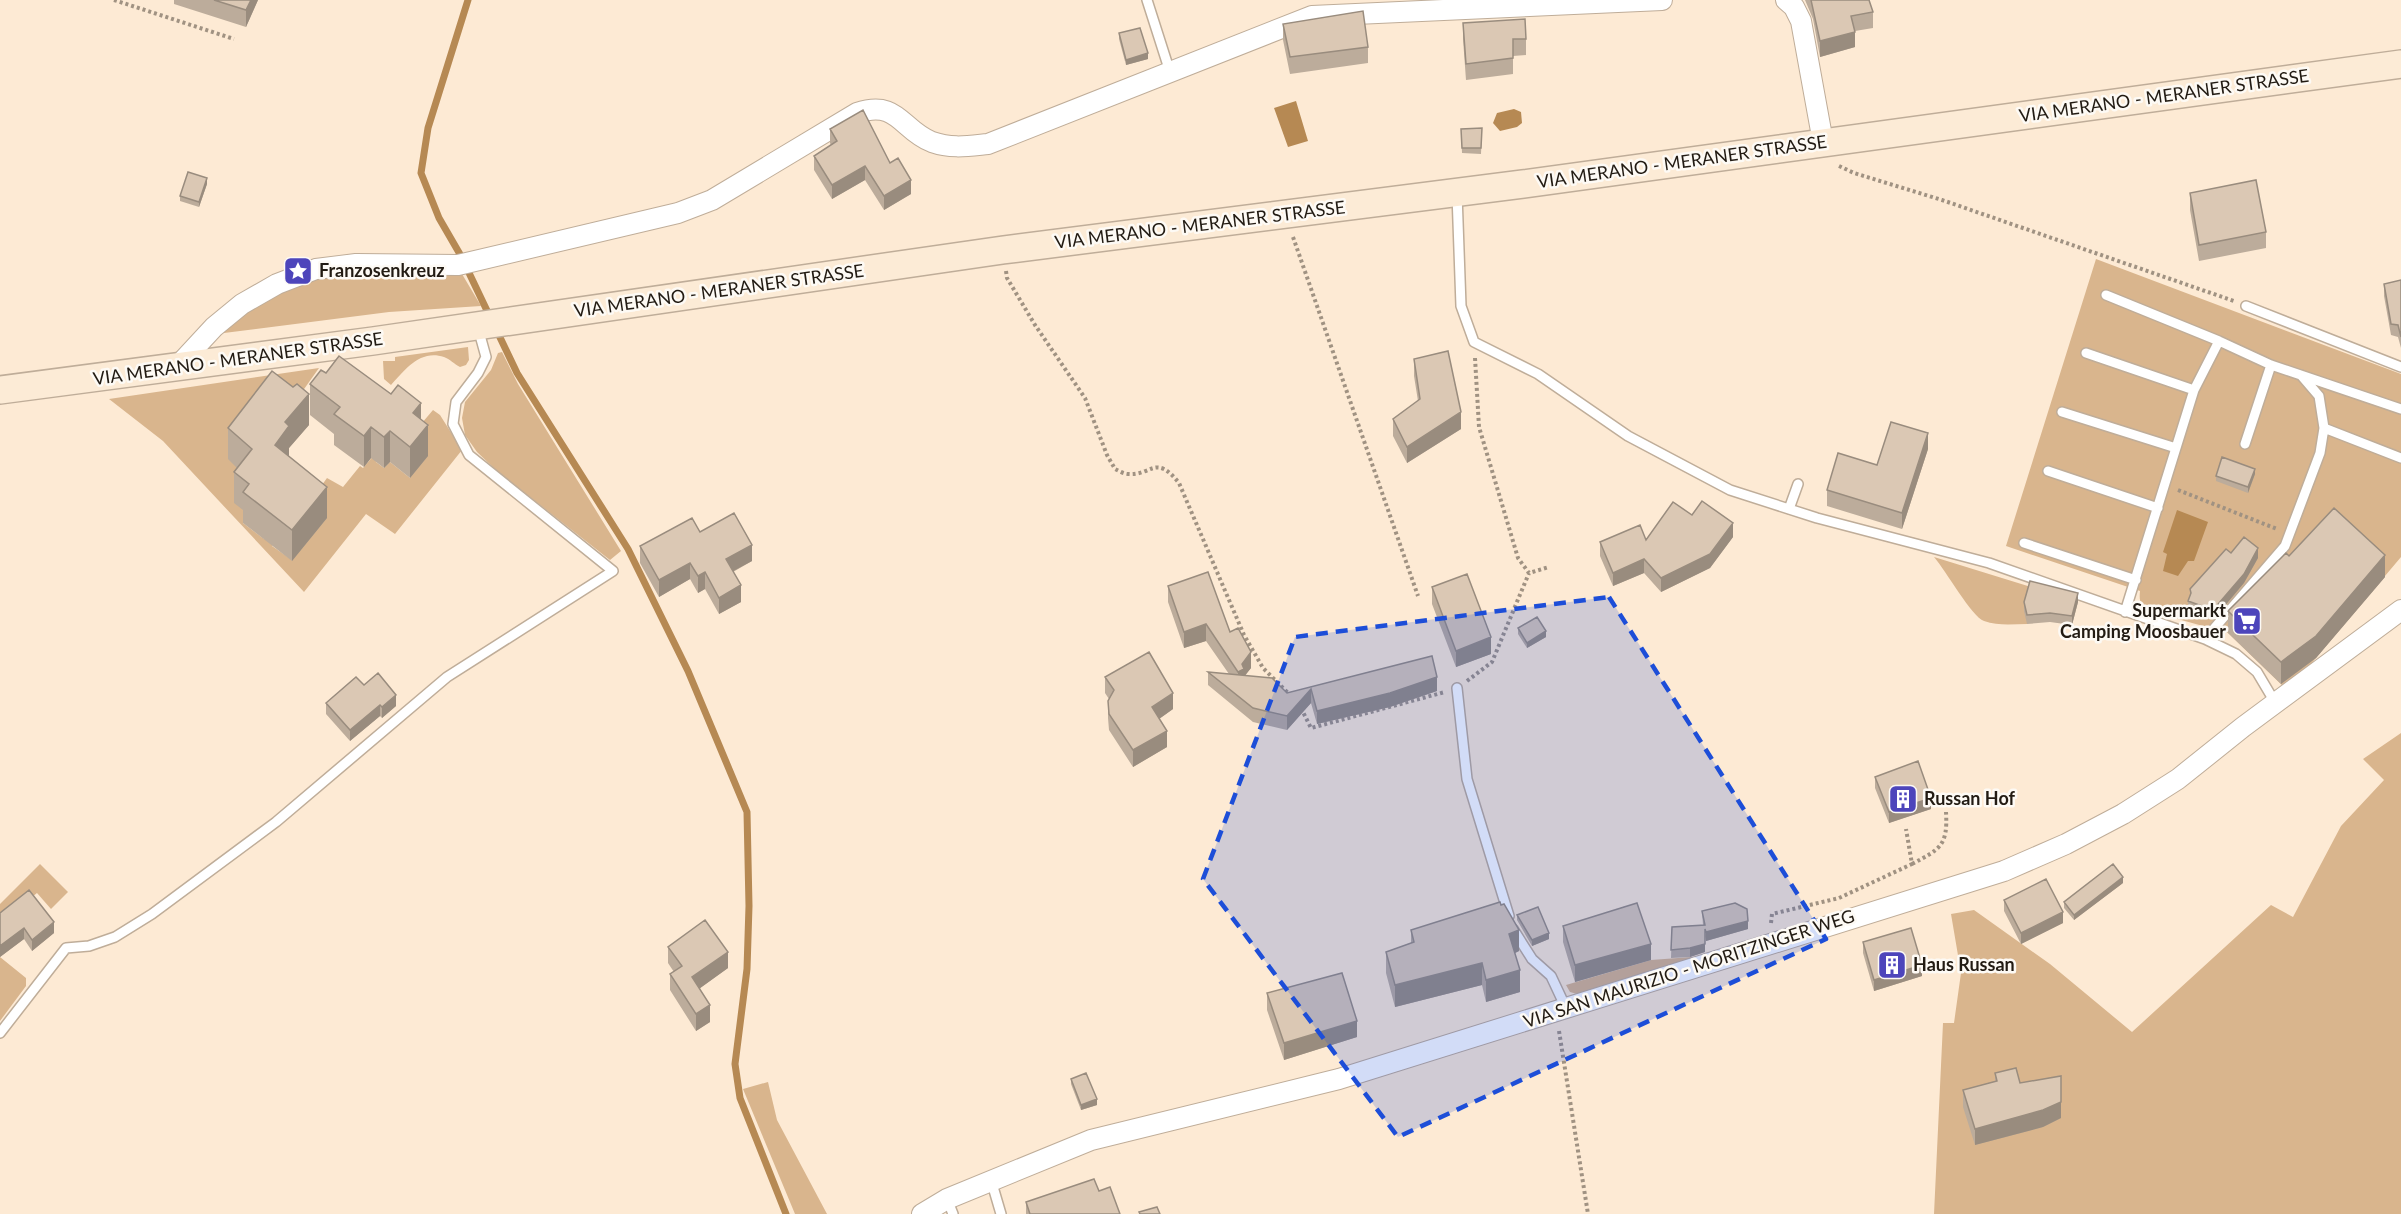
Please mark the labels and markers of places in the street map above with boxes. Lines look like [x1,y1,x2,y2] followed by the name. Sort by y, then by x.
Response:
[282,255,314,287] place icon: Franzosenkreuz
[319,259,445,281] place label: Franzosenkreuz
[2060,599,2226,642] place label: Supermarkt Camping Moosbauer
[2231,605,2263,637] supermarket icon: Supermarkt Camping Moosbauer
[1887,783,1919,815] building icon: Russan Hof
[1924,787,2016,809] place label: Russan Hof
[1876,949,1908,981] building icon: Haus Russan
[1913,953,2015,975] place label: Haus Russan

